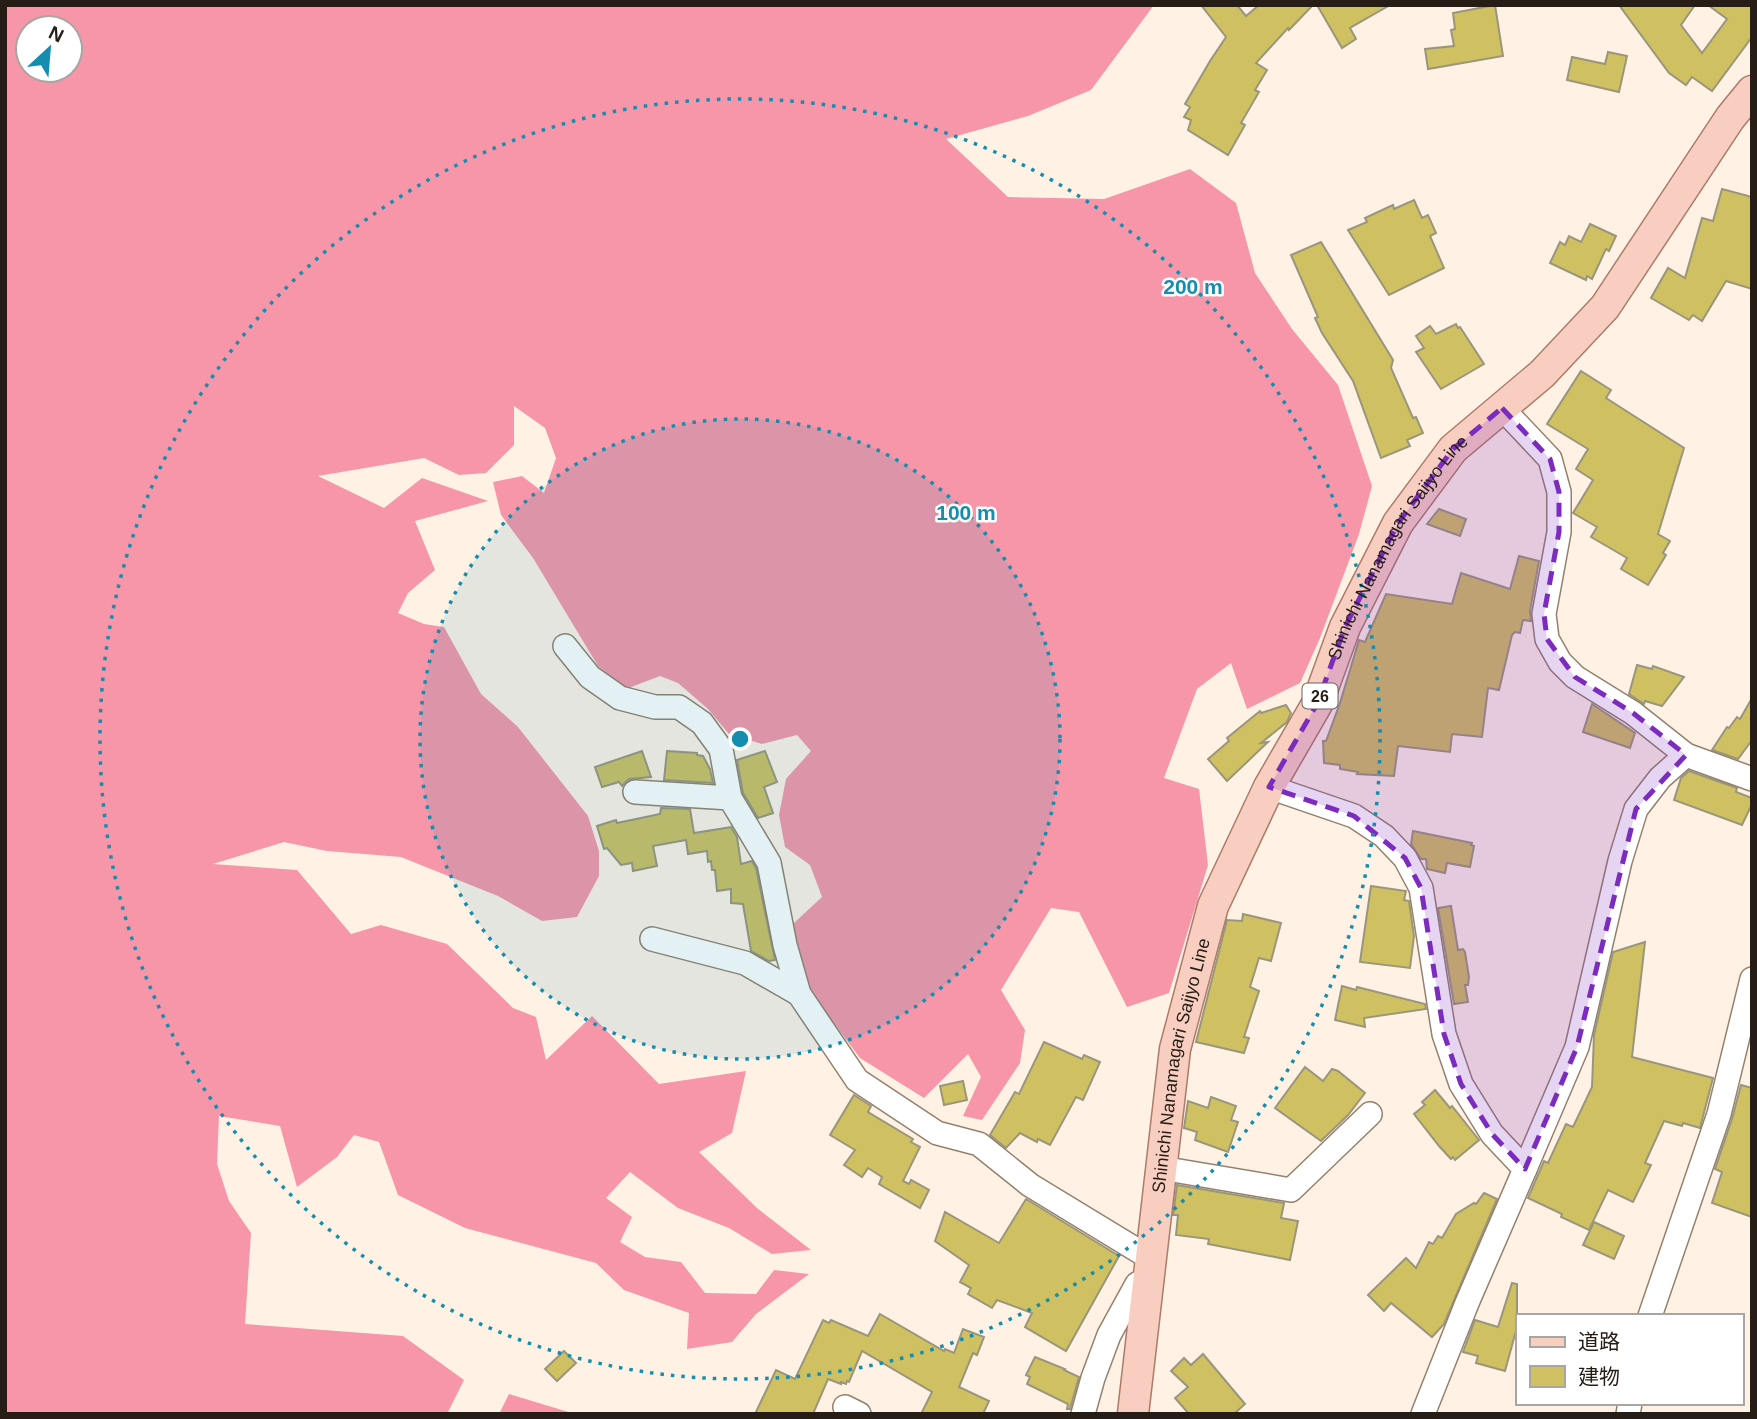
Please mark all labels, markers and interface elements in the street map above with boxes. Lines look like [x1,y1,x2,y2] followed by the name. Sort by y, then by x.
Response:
[14,14,84,84] north arrow
[45,22,67,47] text: N
[1163,275,1223,298] text: 200 m
[1324,431,1472,663] street label: Shinichi Nanamagari Saijyo Line
[936,501,996,524] text: 100 m
[1302,684,1338,708] road number: 26
[728,727,752,751] centre of rings
[1148,936,1214,1194] street label: Shinichi Nanamagari Saijyo Line
[1516,1314,1743,1405] legend
[1578,1330,1620,1353] text: 道路
[1578,1365,1620,1388] text: 建物

